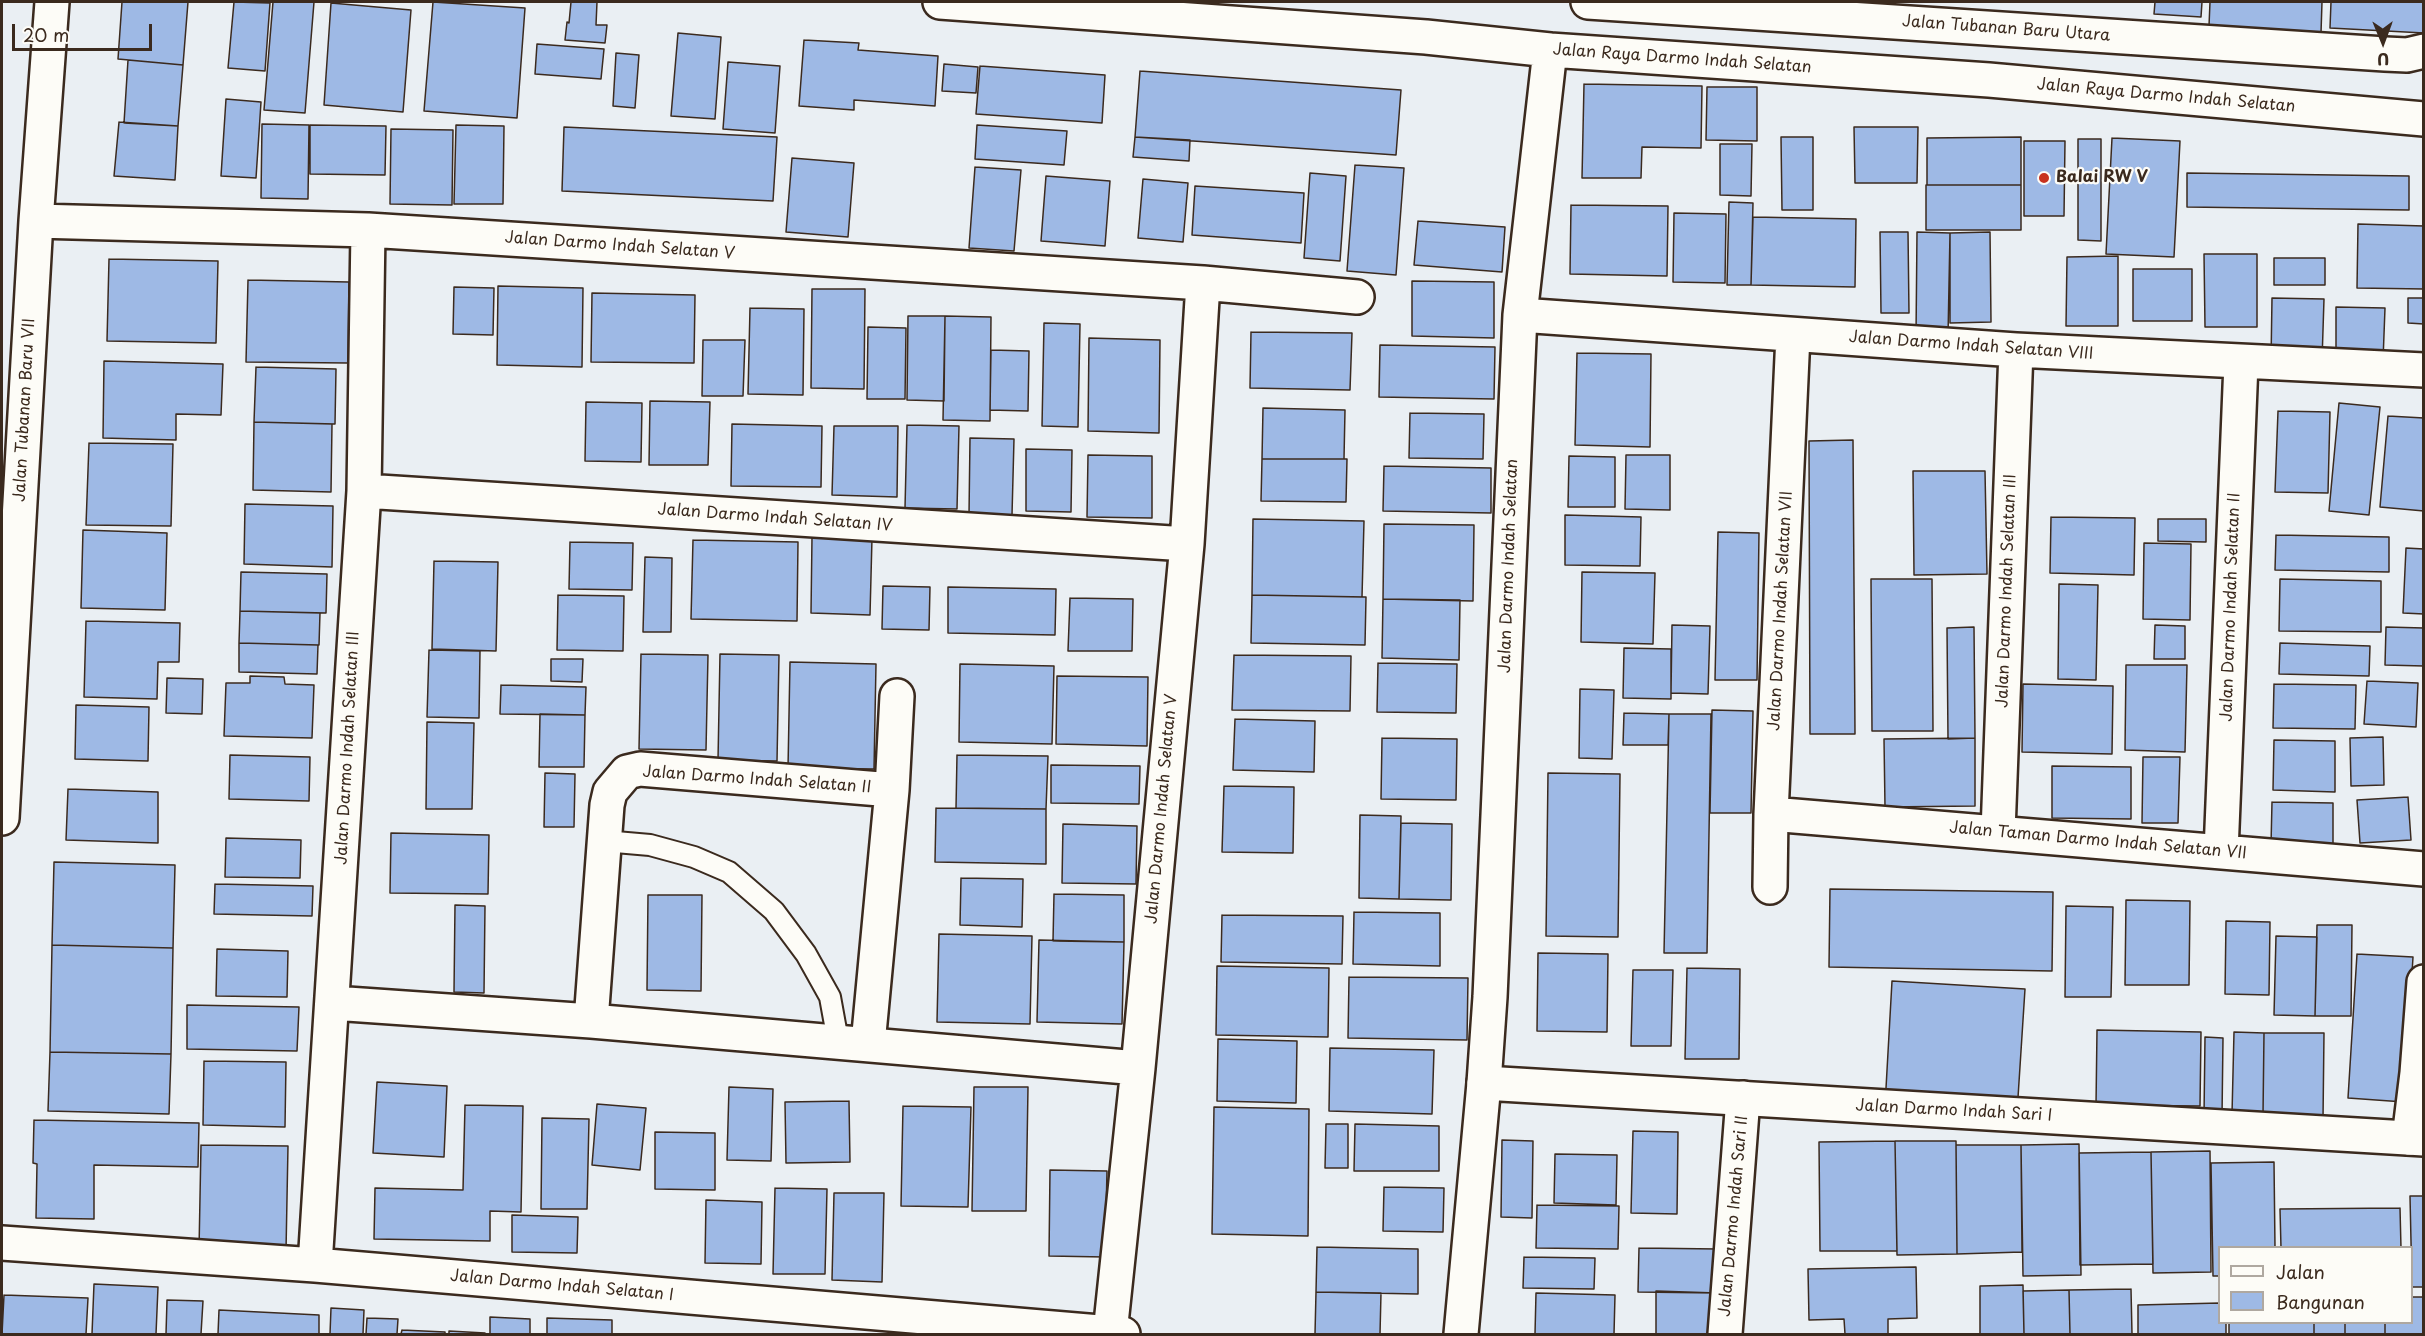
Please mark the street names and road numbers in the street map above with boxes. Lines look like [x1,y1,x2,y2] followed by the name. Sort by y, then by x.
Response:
[1901,12,2111,46] street label: Jalan Tubanan Baru Utara
[1552,40,1812,78] street label: Jalan Raya Darmo Indah Selatan
[2036,75,2296,117] street label: Jalan Raya Darmo Indah Selatan
[504,228,736,264] street label: Jalan Darmo Indah Selatan V
[11,318,39,502] street label: Jalan Tubanan Baru VII
[1848,328,2094,364] street label: Jalan Darmo Indah Selatan VIII
[1496,459,1522,673] street label: Jalan Darmo Indah Selatan
[1993,474,2021,708] street label: Jalan Darmo Indah Selatan III
[1765,491,1797,731] street label: Jalan Darmo Indah Selatan VII
[2217,492,2245,722] street label: Jalan Darmo Indah Selatan II
[657,500,893,536] street label: Jalan Darmo Indah Selatan IV
[332,631,364,865] street label: Jalan Darmo Indah Selatan III
[1142,693,1182,925] street label: Jalan Darmo Indah Selatan V
[642,762,872,798] street label: Jalan Darmo Indah Selatan II
[1948,818,2248,864] street label: Jalan Taman Darmo Indah Selatan VII
[1855,1096,2053,1126] street label: Jalan Darmo Indah Sari I
[1716,1115,1752,1317] street label: Jalan Darmo Indah Sari II
[449,1267,675,1305] street label: Jalan Darmo Indah Selatan I

